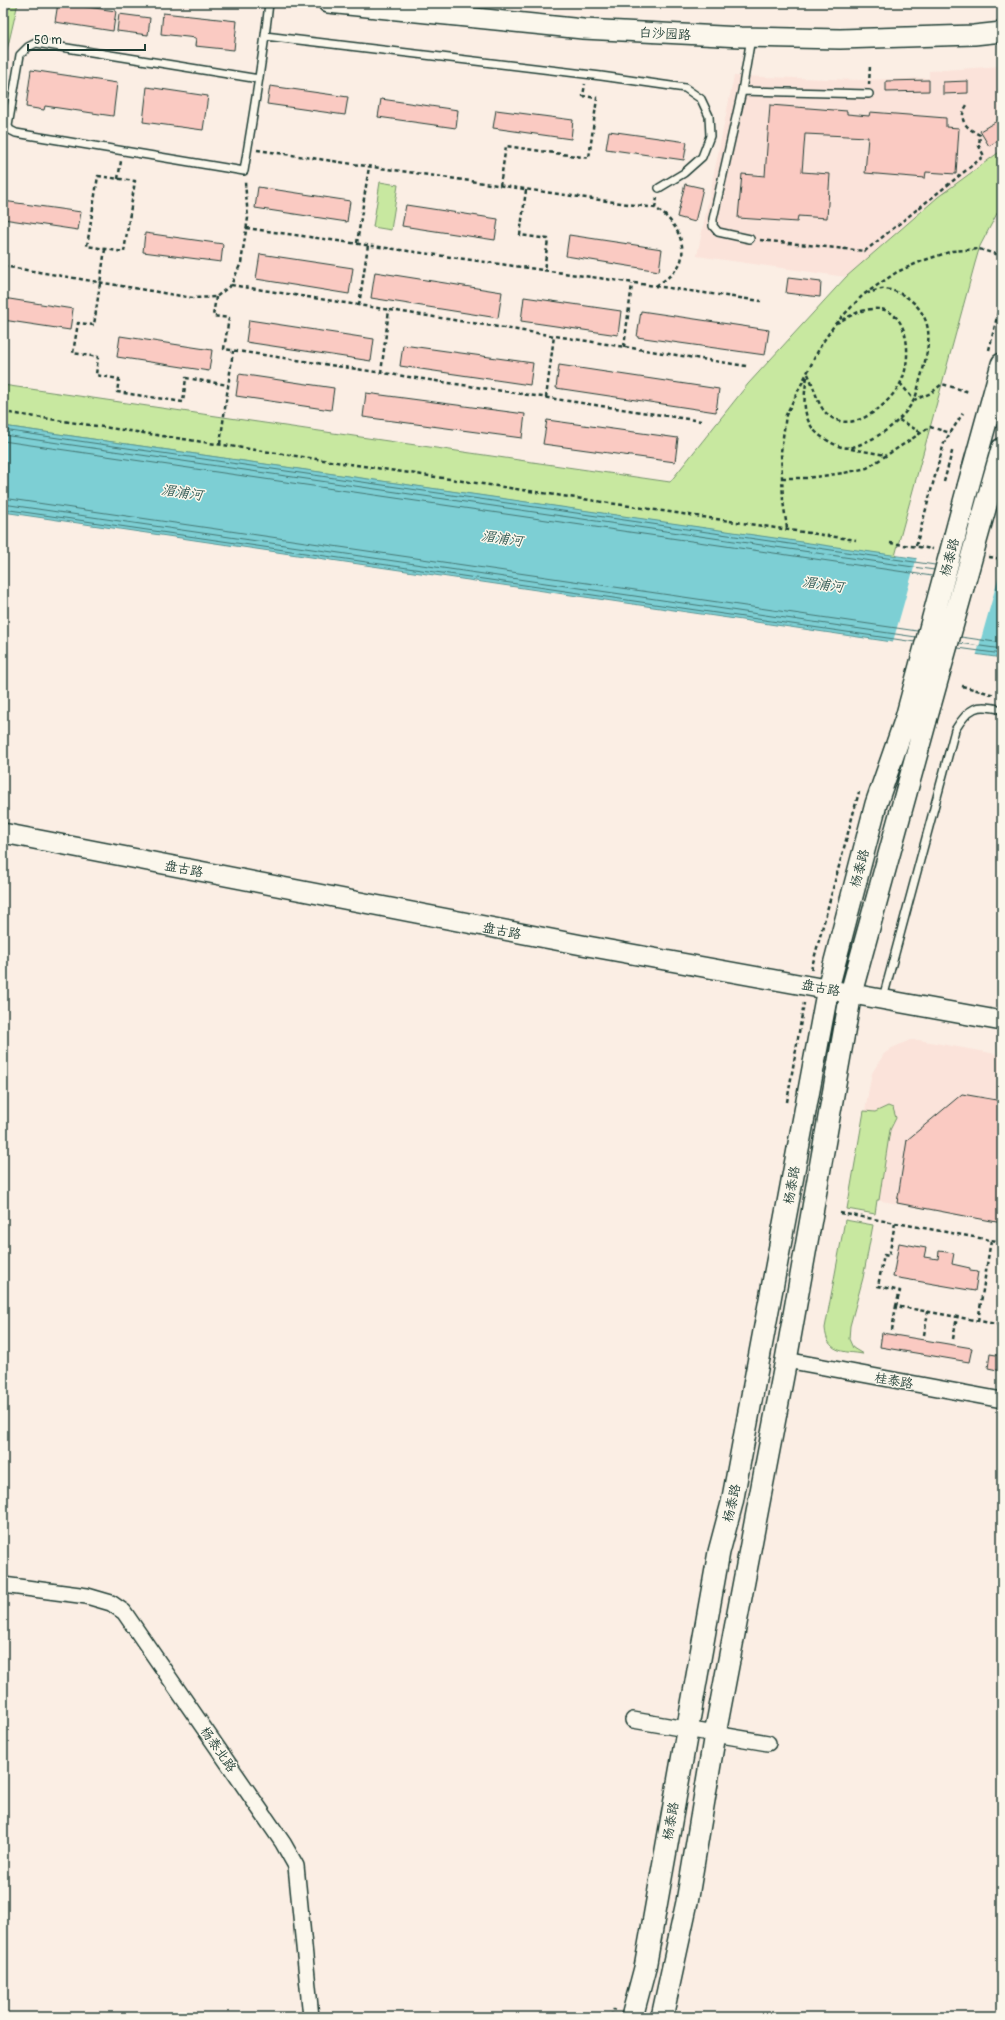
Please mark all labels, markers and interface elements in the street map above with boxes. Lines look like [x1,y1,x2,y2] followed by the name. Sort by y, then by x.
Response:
[639,25,691,43] street label: 白沙园路
[28,26,145,52] scale bar
[34,33,62,48] text: 50 m
[160,481,206,504] water label: 湄浦河
[480,527,526,550] water label: 湄浦河
[937,536,963,578] street label: 杨泰路
[801,573,847,596] water label: 湄浦河
[847,847,873,889] street label: 杨泰路
[163,857,204,881] street label: 盘古路
[481,919,522,943] street label: 盘古路
[800,976,841,1000] street label: 盘古路
[781,1165,803,1206] street label: 杨泰路
[873,1370,914,1392] street label: 桂泰路
[720,1482,744,1524] street label: 杨泰路
[197,1724,240,1775] street label: 杨泰北路
[660,1801,682,1842] street label: 杨泰路

